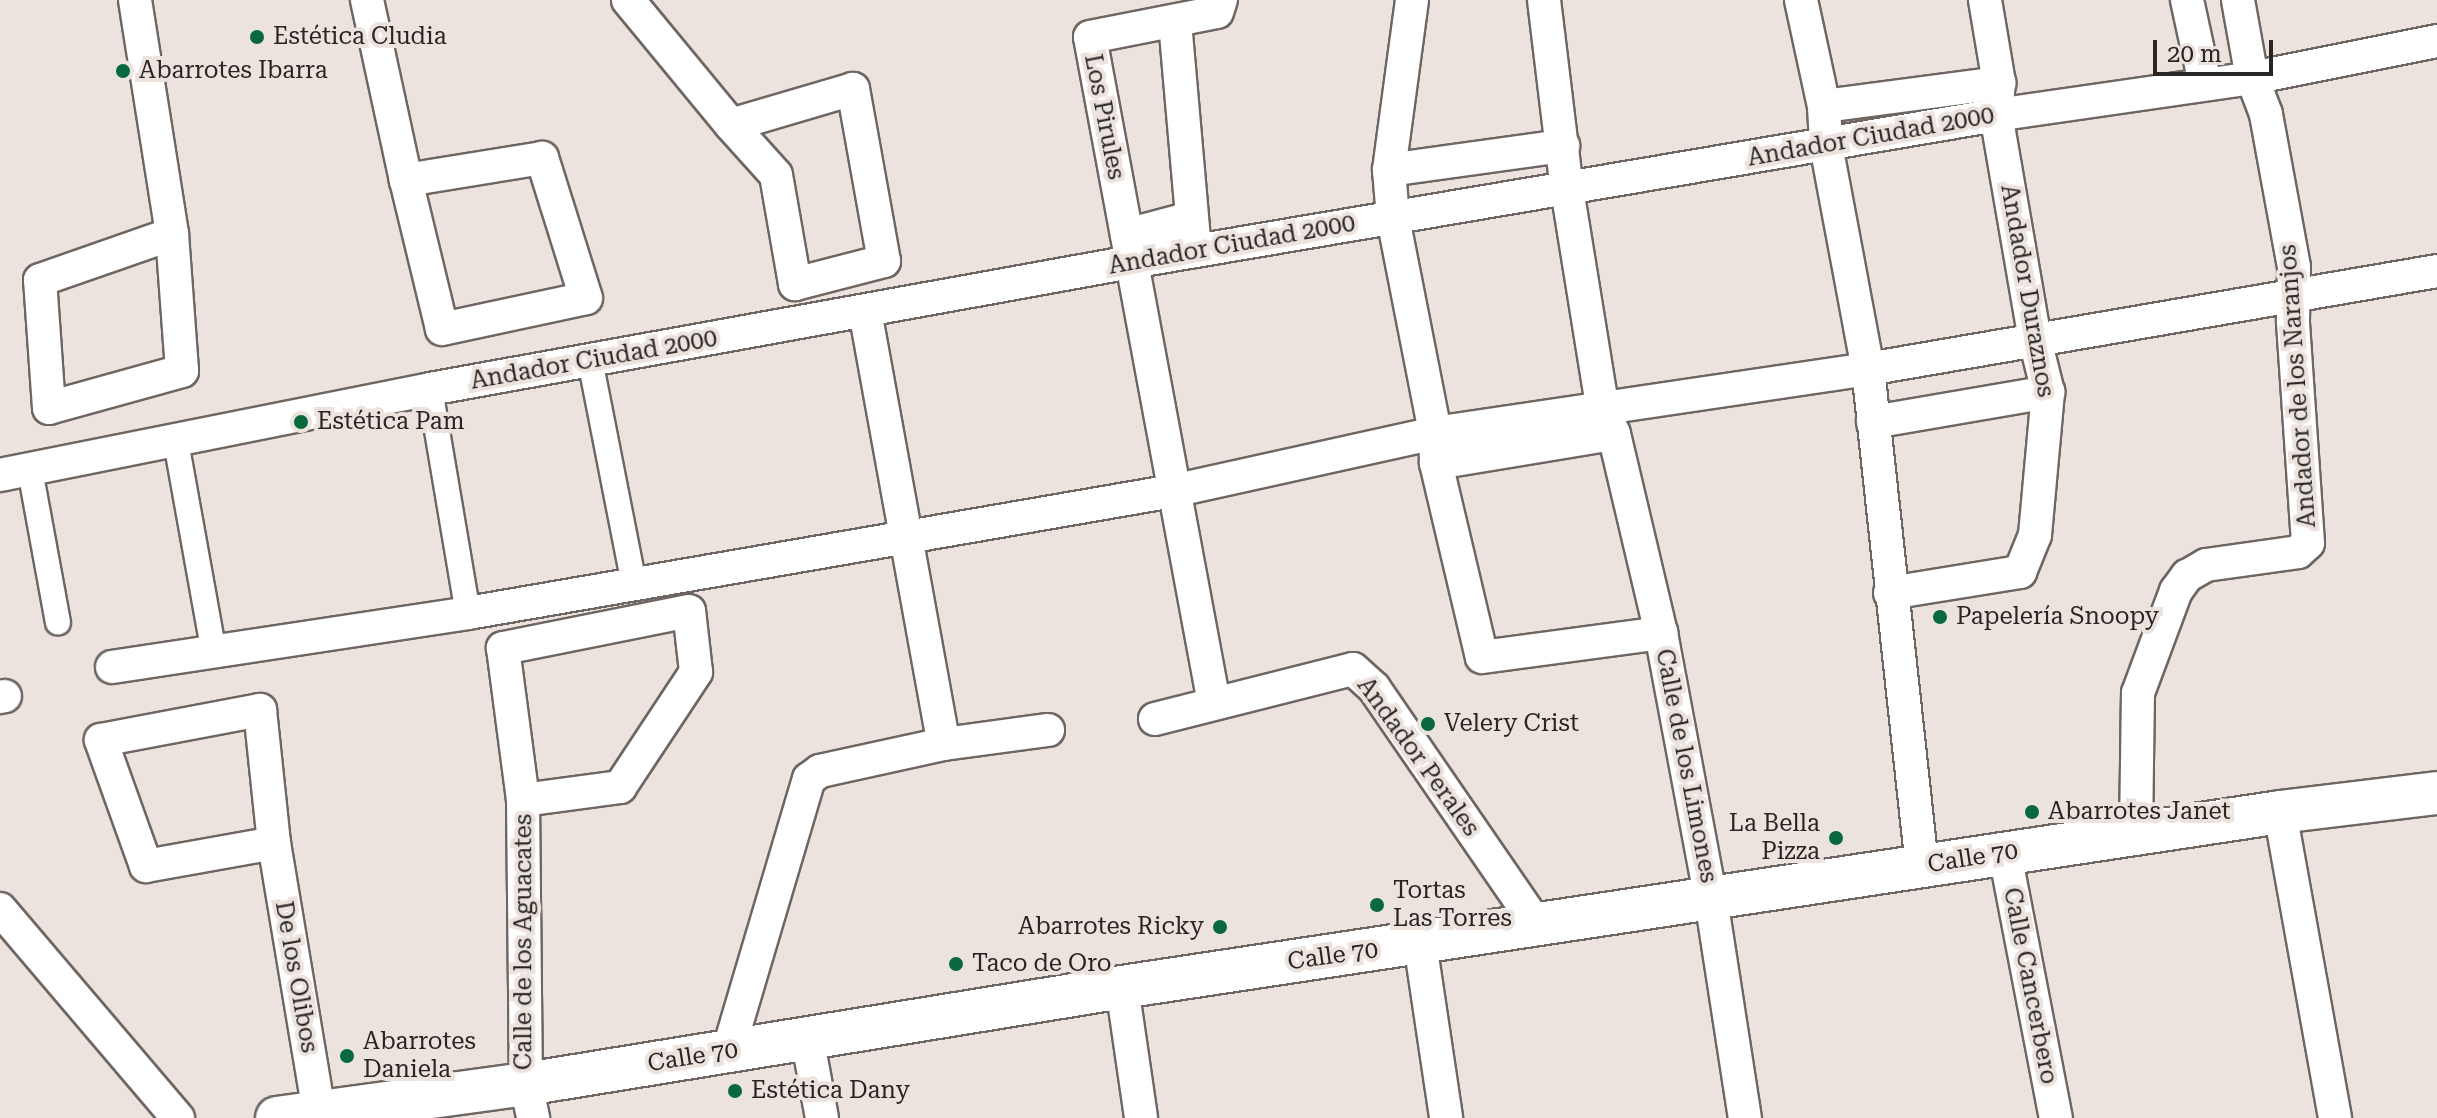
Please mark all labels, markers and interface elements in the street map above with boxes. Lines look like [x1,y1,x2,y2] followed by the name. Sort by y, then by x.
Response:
[273,23,447,51] place label: Estética Cludia
[2157,24,2277,74] scale bar
[248,28,266,46] marker: Estética Cludia
[2167,40,2222,68] text: 20 m
[1078,52,1130,182] street label: Los Pirules
[139,57,328,85] place label: Abarrotes Ibarra
[114,62,132,80] marker: Abarrotes Ibarra
[1745,101,1997,173] street label: Andador Ciudad 2000
[1994,182,2060,400] street label: Andador Duraznos
[1106,209,1358,281] street label: Andador Ciudad 2000
[2274,243,2322,529] street label: Andador de los Naranjos
[468,324,720,396] street label: Andador Ciudad 2000
[317,408,465,436] place label: Estética Pam
[292,413,310,431] marker: Estética Pam
[1956,603,2159,631] place label: Papelería Snoopy
[1931,608,1949,626] marker: Papelería Snoopy
[1649,647,1723,885] street label: Calle de los Limones
[1351,672,1485,842] street label: Andador Perales
[1444,710,1579,738] place label: Velery Crist
[1419,715,1437,733] marker: Velery Crist
[2048,798,2231,826] place label: Abarrotes Janet
[2023,803,2041,821] marker: Abarrotes Janet
[1729,810,1820,866] place label: La Bella Pizza
[510,814,538,1070] street label: Calle de los Aguacates
[1827,829,1845,847] marker: La Bella Pizza
[1926,837,2020,879] street label: Calle 70
[1393,877,1512,933] place label: Tortas Las Torres
[1997,885,2063,1087] street label: Calle Cancerbero
[1368,896,1386,914] marker: Tortas Las Torres
[269,899,323,1055] street label: De los Olibos
[1018,913,1204,941] place label: Abarrotes Ricky
[1211,918,1229,936] marker: Abarrotes Ricky
[1286,935,1380,977] street label: Calle 70
[972,950,1112,978] place label: Taco de Oro
[947,955,965,973] marker: Taco de Oro
[363,1028,476,1084] place label: Abarrotes Daniela
[646,1036,740,1078] street label: Calle 70
[338,1047,356,1065] marker: Abarrotes Daniela
[751,1077,910,1105] place label: Estética Dany
[726,1082,744,1100] marker: Estética Dany

